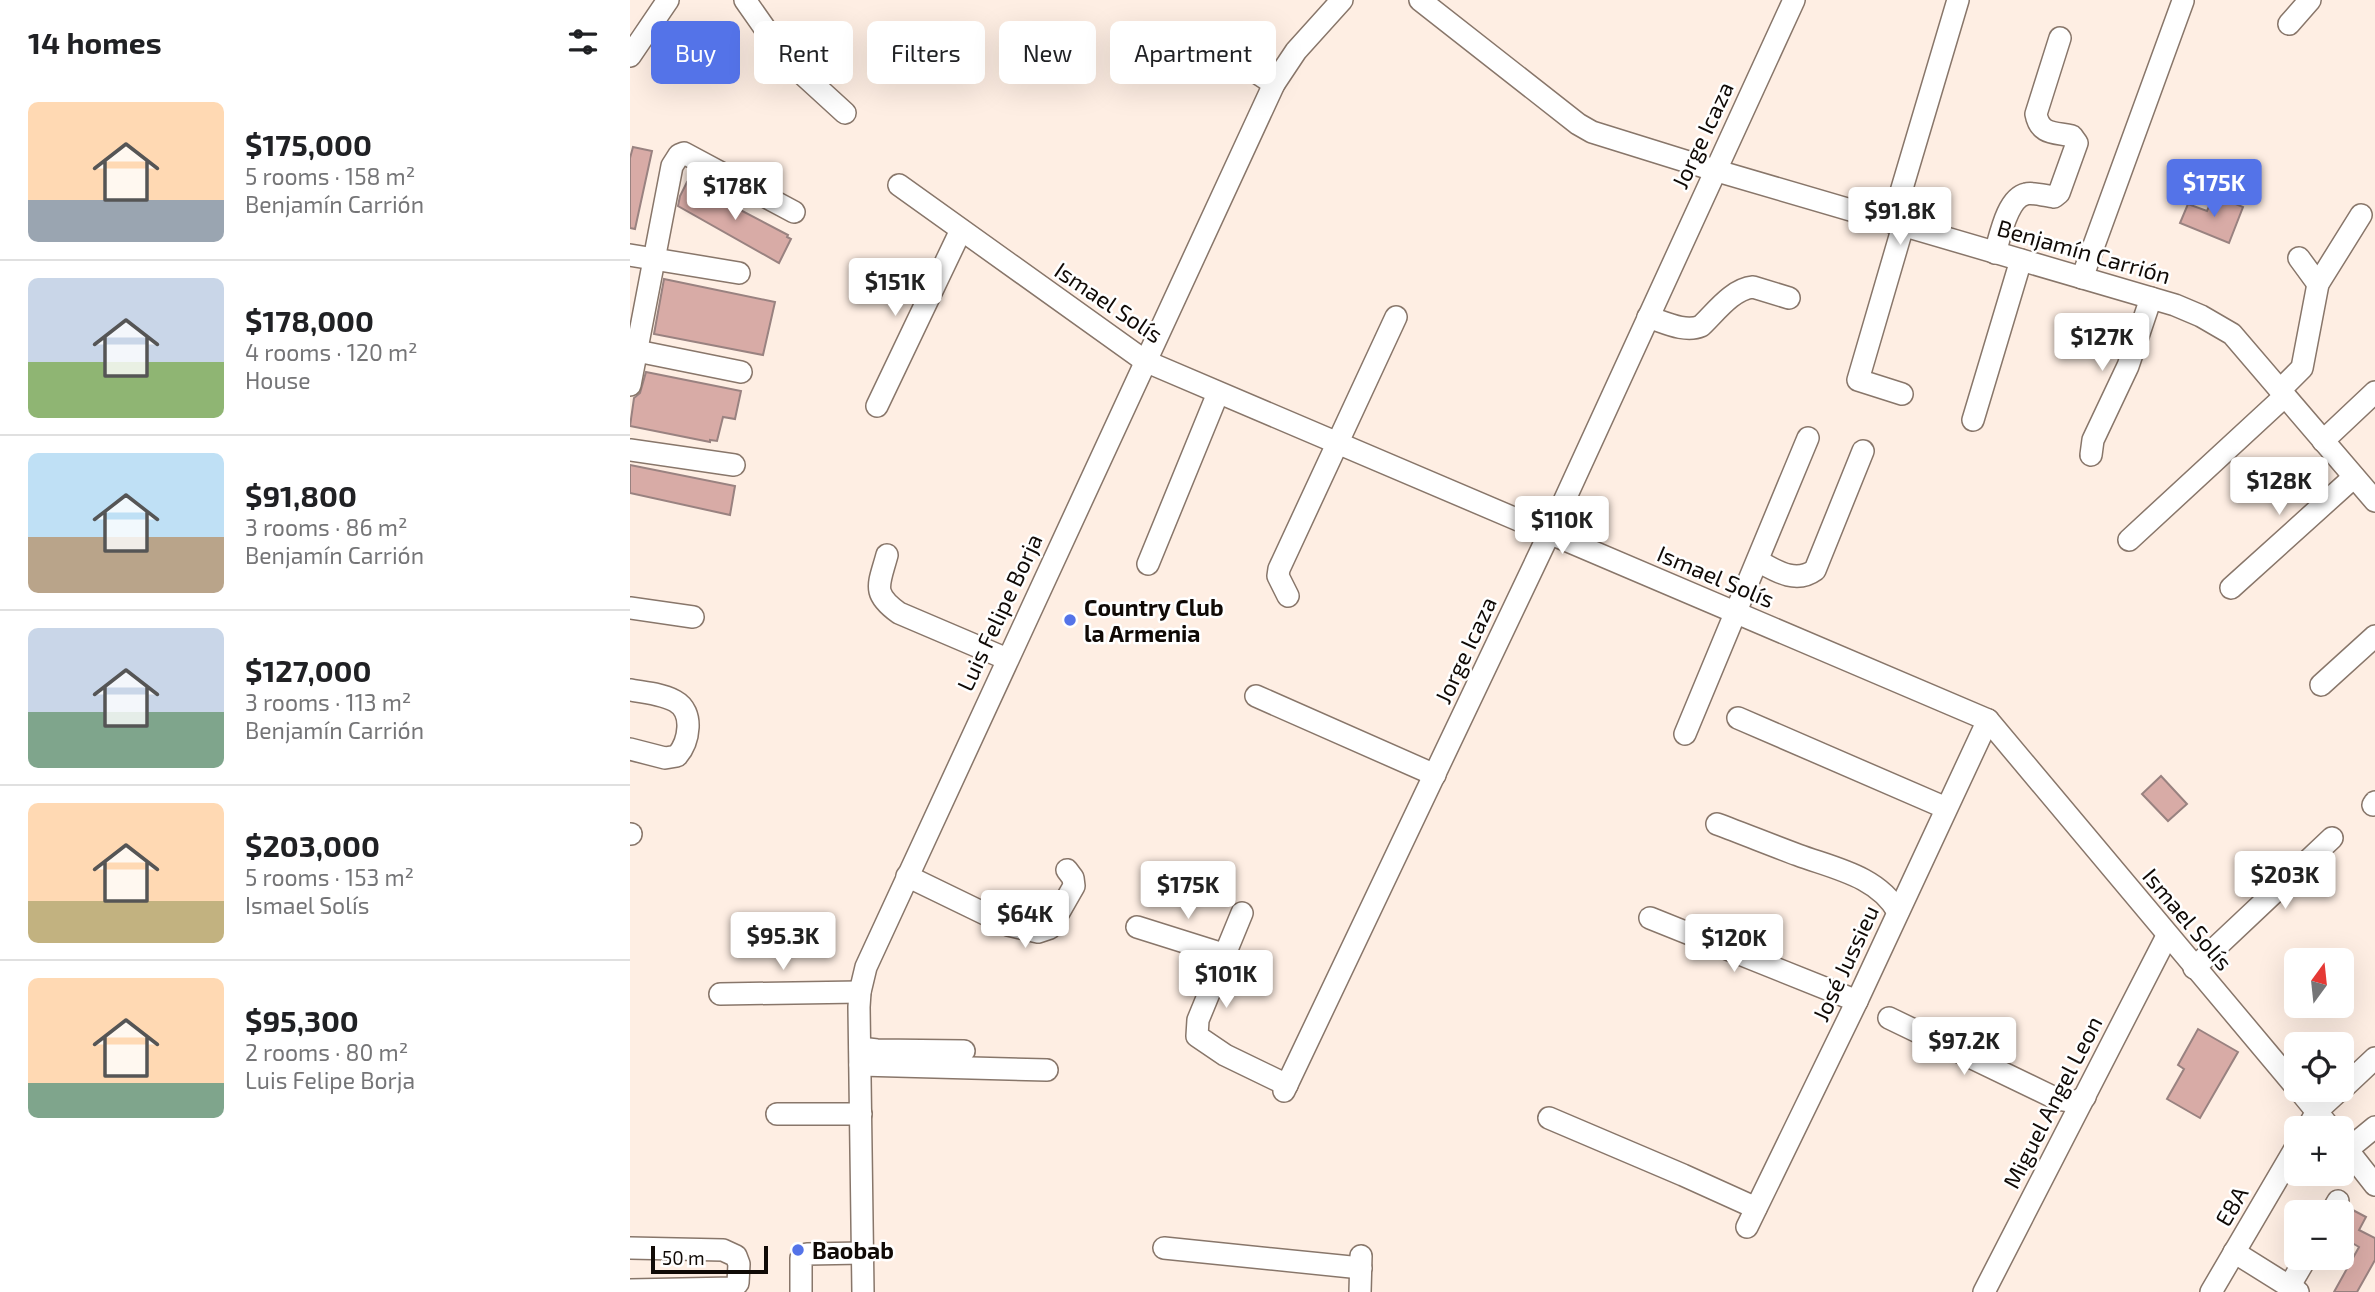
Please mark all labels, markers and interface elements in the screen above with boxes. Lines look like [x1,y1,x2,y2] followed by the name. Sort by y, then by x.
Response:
[651,21,740,84] chip: Buy
[754,21,853,84] chip: Rent
[867,21,985,84] chip: Filters
[999,21,1096,84] chip: New
[1110,21,1276,84] chip: Apartment
[564,23,602,61] icon: filters
[28,24,162,60] text: 14 homes
[1665,77,1739,193] street label: Jorge Icaza
[245,126,372,162] text: $175,000
[84,130,168,214] icon: home
[2165,160,2263,219] pin: $175K
[245,162,415,190] text: 5 rooms · 158 m²
[686,162,784,222] pin: $178K
[2183,168,2245,196] text: $175K
[703,171,767,199] text: $178K
[1843,188,1957,247] pin: $91.8K
[245,190,424,218] text: Benjamín Carrión
[1864,196,1936,224] text: $91.8K
[1994,213,2174,289] street label: Benjamín Carrión
[1050,256,1168,348] street label: Ismael Solís
[846,258,944,318] pin: $151K
[865,267,925,295] text: $151K
[245,302,374,338] text: $178,000
[84,306,168,390] icon: home
[2053,314,2151,373] pin: $127K
[2070,322,2134,350] text: $127K
[245,338,418,366] text: 4 rooms · 120 m²
[245,366,311,394] text: House
[2230,458,2328,517] pin: $128K
[2246,466,2312,494] text: $128K
[245,477,357,513] text: $91,800
[84,481,168,565] icon: home
[1513,496,1611,556] pin: $110K
[1531,505,1593,533] text: $110K
[245,513,407,541] text: 3 rooms · 86 m²
[950,529,1048,695] street label: Luis Felipe Borja
[1653,539,1779,613] street label: Ismael Solís
[245,541,424,569] text: Benjamín Carrión
[1428,592,1502,708] street label: Jorge Icaza
[1084,593,1224,647] place label: Country Club la Armenia
[1062,612,1078,628] marker: Country Club la Armenia
[245,652,371,688] text: $127,000
[84,656,168,740] icon: home
[245,688,411,716] text: 3 rooms · 113 m²
[245,716,424,744] text: Benjamín Carrión
[245,827,380,863] text: $203,000
[84,831,168,915] icon: home
[2236,852,2334,911] pin: $203K
[2251,860,2319,888] text: $203K
[1139,862,1237,921] pin: $175K
[2137,862,2239,976] street label: Ismael Solís
[245,863,414,891] text: 5 rooms · 153 m²
[1157,870,1219,898] text: $175K
[984,890,1066,950] pin: $64K
[245,891,369,919] text: Ismael Solís
[997,899,1053,927] text: $64K
[1806,900,1884,1026] street label: José Jussieu
[726,912,840,972] pin: $95.3K
[1685,914,1783,974] pin: $120K
[747,921,819,949] text: $95.3K
[1701,923,1767,951] text: $120K
[2284,948,2354,1018] north arrow
[2284,948,2354,1270] map controls
[1177,950,1275,1010] pin: $101K
[1195,959,1257,987] text: $101K
[245,1002,359,1038] text: $95,300
[84,1006,168,1090] icon: home
[1996,1011,2108,1193] street label: Miguel Angel Leon
[1907,1018,2021,1077] pin: $97.2K
[1928,1026,2000,1054] text: $97.2K
[2284,1032,2354,1102] button: locate
[245,1038,408,1066] text: 2 rooms · 80 m²
[245,1066,415,1094] text: Luis Felipe Borja
[2284,1116,2354,1186] button: +
[2209,1181,2254,1231] street label: E8A
[2284,1200,2354,1270] button: −
[812,1236,894,1264] place label: Baobab
[790,1242,806,1258] marker: Baobab
[651,1243,768,1275] scale bar
[662,1246,705,1269] text: 50 m

